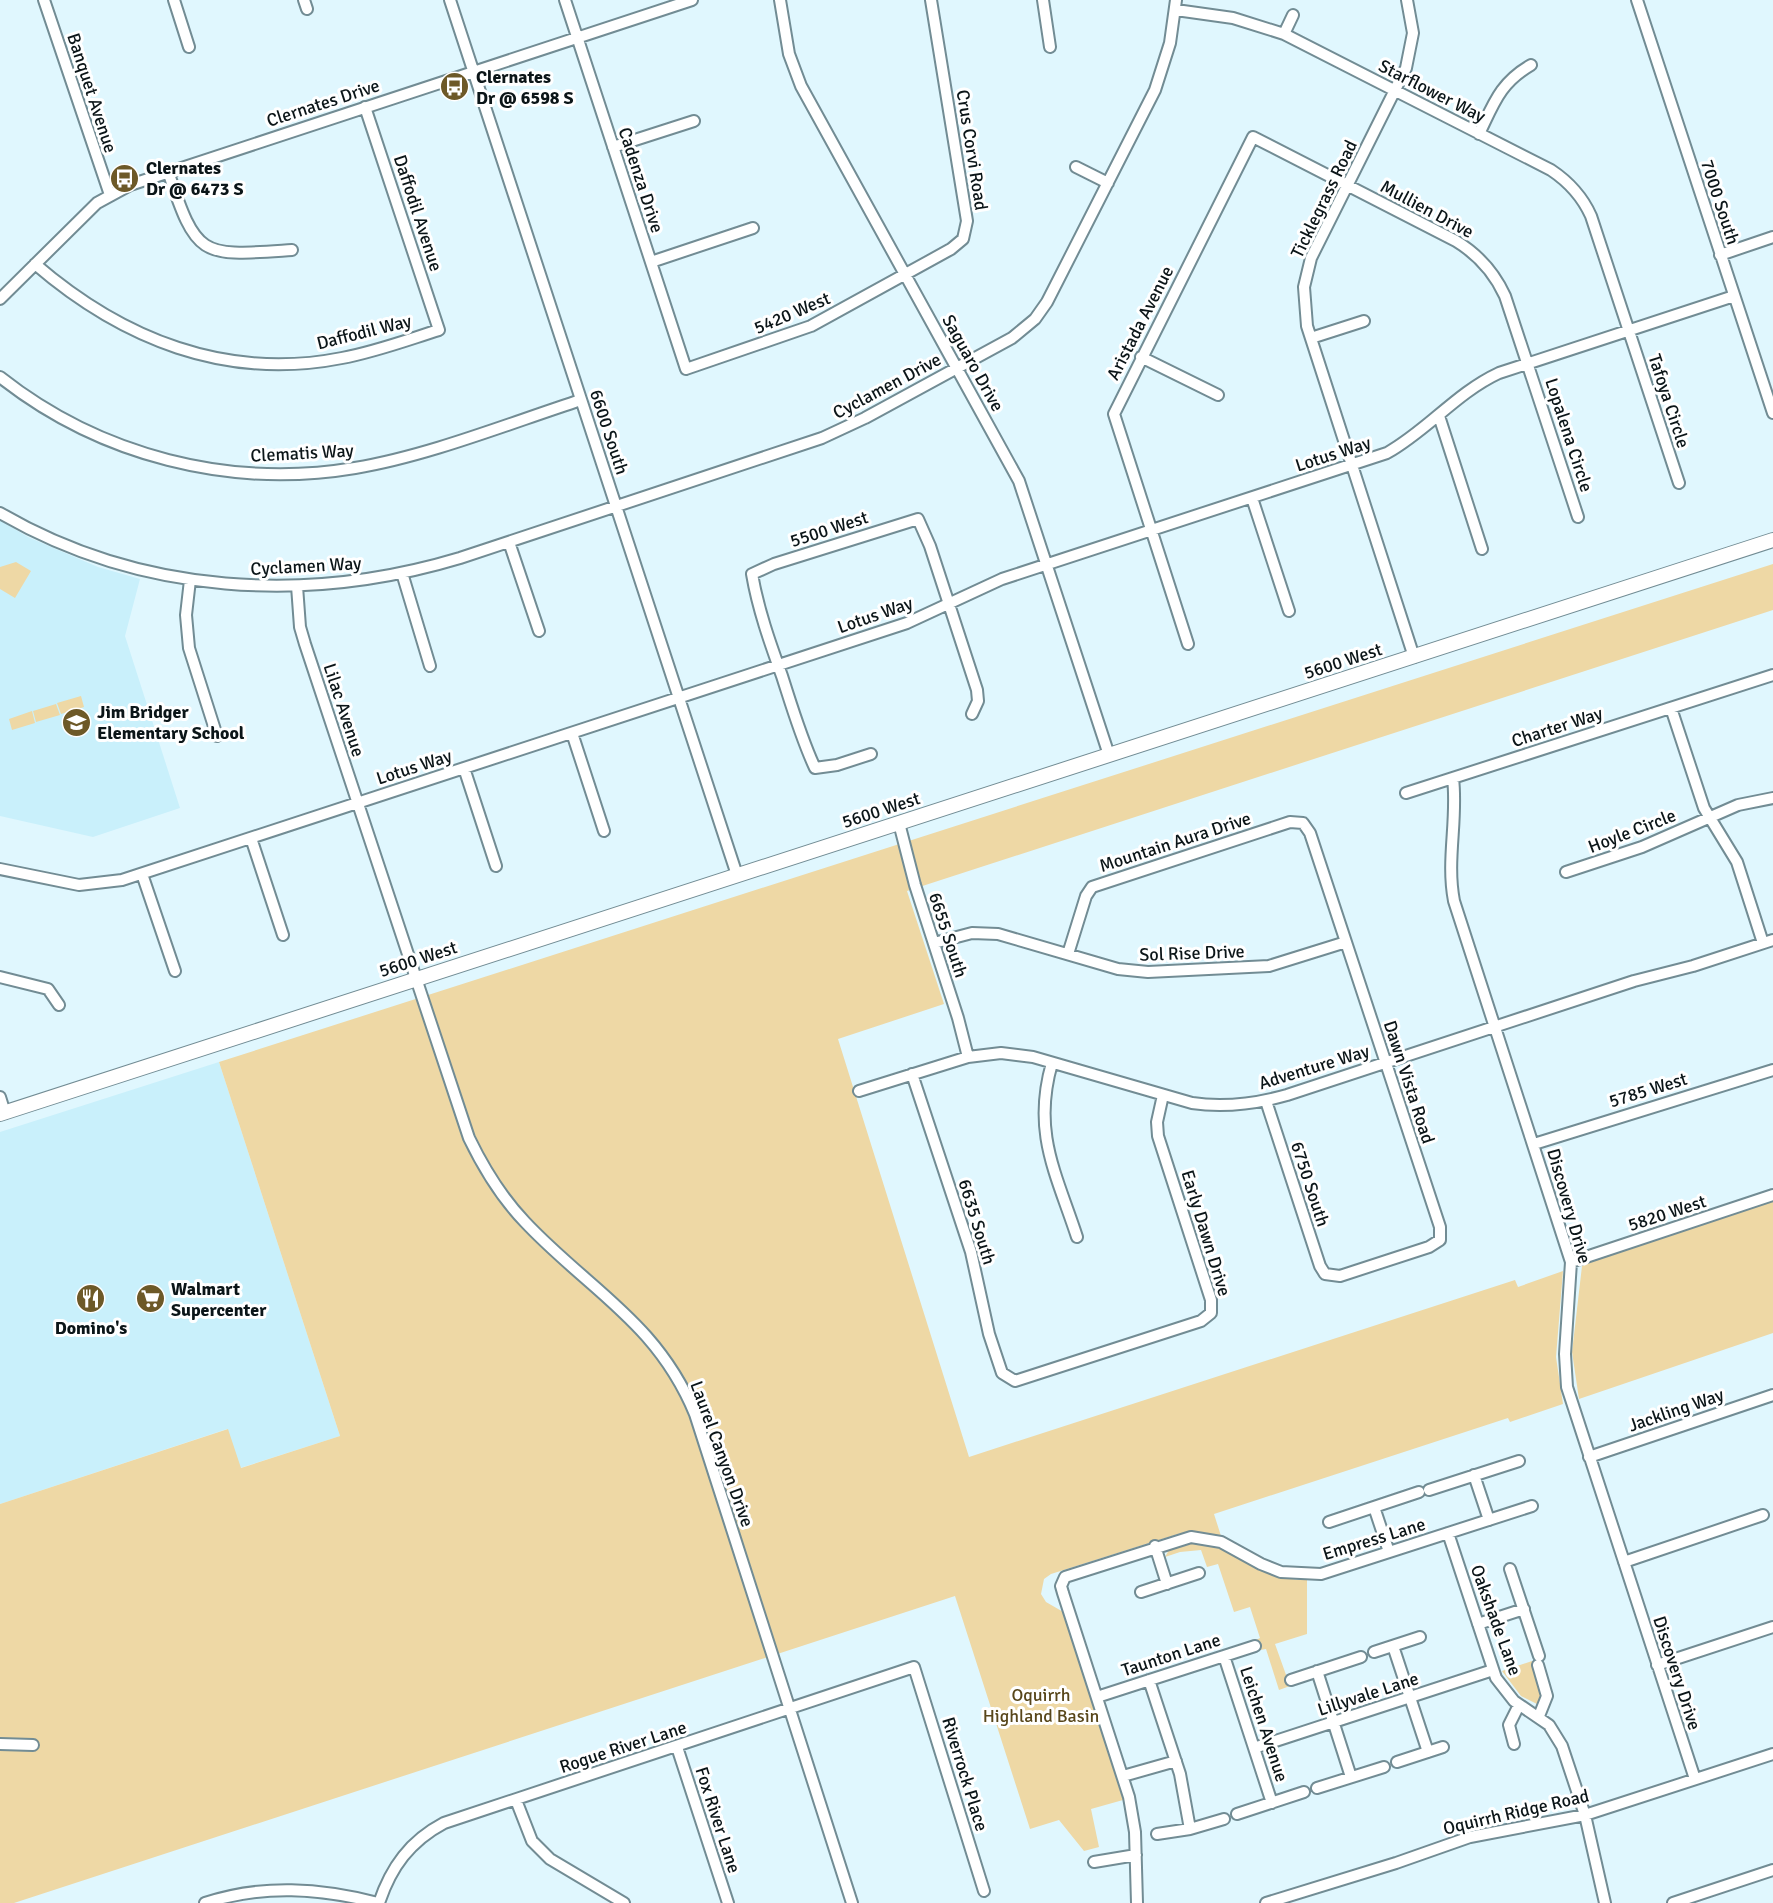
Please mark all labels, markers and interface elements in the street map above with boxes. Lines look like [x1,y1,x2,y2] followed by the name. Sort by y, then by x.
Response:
[62,30,122,156] street label: Banquet Avenue
[1375,55,1490,128] street label: Starflower Way
[476,66,574,109] place label: Clernates Dr @ 6598 S
[439,71,471,103] bus stop icon: Clernates Dr @ 6598 S
[264,74,382,132] street label: Clernates Drive
[952,88,992,212] street label: Crus Corvi Road
[614,125,668,235] street label: Cadenza Drive
[1286,136,1362,262] street label: Ticklegrass Road
[389,152,447,274] street label: Daffodil Avenue
[146,157,244,200] place label: Clernates Dr @ 6473 S
[1696,157,1744,247] street label: 7000 South
[109,162,141,194] bus stop icon: Clernates Dr @ 6473 S
[1377,175,1477,243] street label: Mullien Drive
[1102,262,1178,384] street label: Aristada Avenue
[751,287,833,339] street label: 5420 West
[314,309,414,354] street label: Daffodil Way
[937,311,1009,415] street label: Saguaro Drive
[829,348,945,424] street label: Cyclamen Drive
[1643,351,1695,451] street label: Tafoya Circle
[1540,375,1598,495] street label: Lopalena Circle
[585,387,633,477] street label: 6600 South
[1292,431,1374,477] street label: Lotus Way
[250,439,355,467] street label: Clematis Way
[787,506,871,552] street label: 5500 West
[250,552,363,580] street label: Cyclamen Way
[835,592,916,638] street label: Lotus Way
[1301,638,1385,684] street label: 5600 West
[319,660,369,760] street label: Lilac Avenue
[97,701,245,744] place label: Jim Bridger Elementary School
[1509,702,1606,752] street label: Charter Way
[60,706,92,738] school or university icon: Jim Bridger Elementary School
[373,744,455,790] street label: Lotus Way
[839,787,923,833] street label: 5600 West
[1585,804,1679,858] street label: Hoyle Circle
[1096,807,1254,877] street label: Mountain Aura Drive
[924,890,972,980] street label: 6655 South
[376,936,460,982] street label: 5600 West
[1139,940,1245,966] street label: Sol Rise Drive
[1379,1018,1439,1146] street label: Dawn Vista Road
[1256,1040,1373,1094] street label: Adventure Way
[1606,1068,1690,1112] street label: 5785 West
[1286,1139,1334,1229] street label: 6750 South
[1542,1146,1596,1266] street label: Discovery Drive
[1176,1167,1236,1299] street label: Early Dawn Drive
[954,1177,1000,1267] street label: 6635 South
[1625,1190,1709,1236] street label: 5820 West
[171,1278,267,1321] place label: Walmart Supercenter
[75,1283,107,1315] restaurant icon: Domino's
[134,1283,166,1315] supermarket icon: Walmart Supercenter
[55,1317,127,1339] place label: Domino's
[685,1378,759,1530] street label: Laurel Canyon Drive
[1626,1383,1727,1437] street label: Jackling Way
[1320,1513,1428,1565] street label: Empress Lane
[1466,1562,1526,1678] street label: Oakshade Lane
[1648,1613,1706,1733] street label: Discovery Drive
[1119,1629,1223,1681] street label: Taunton Lane
[1235,1663,1293,1785] street label: Leichen Avenue
[1315,1667,1421,1721] street label: Lillyvale Lane
[983,1684,1099,1727] park label: Oquirrh Highland Basin
[937,1714,993,1834] street label: Riverrock Place
[557,1716,689,1778] street label: Rogue River Lane
[690,1764,746,1876] street label: Fox River Lane
[1441,1784,1591,1840] street label: Oquirrh Ridge Road

